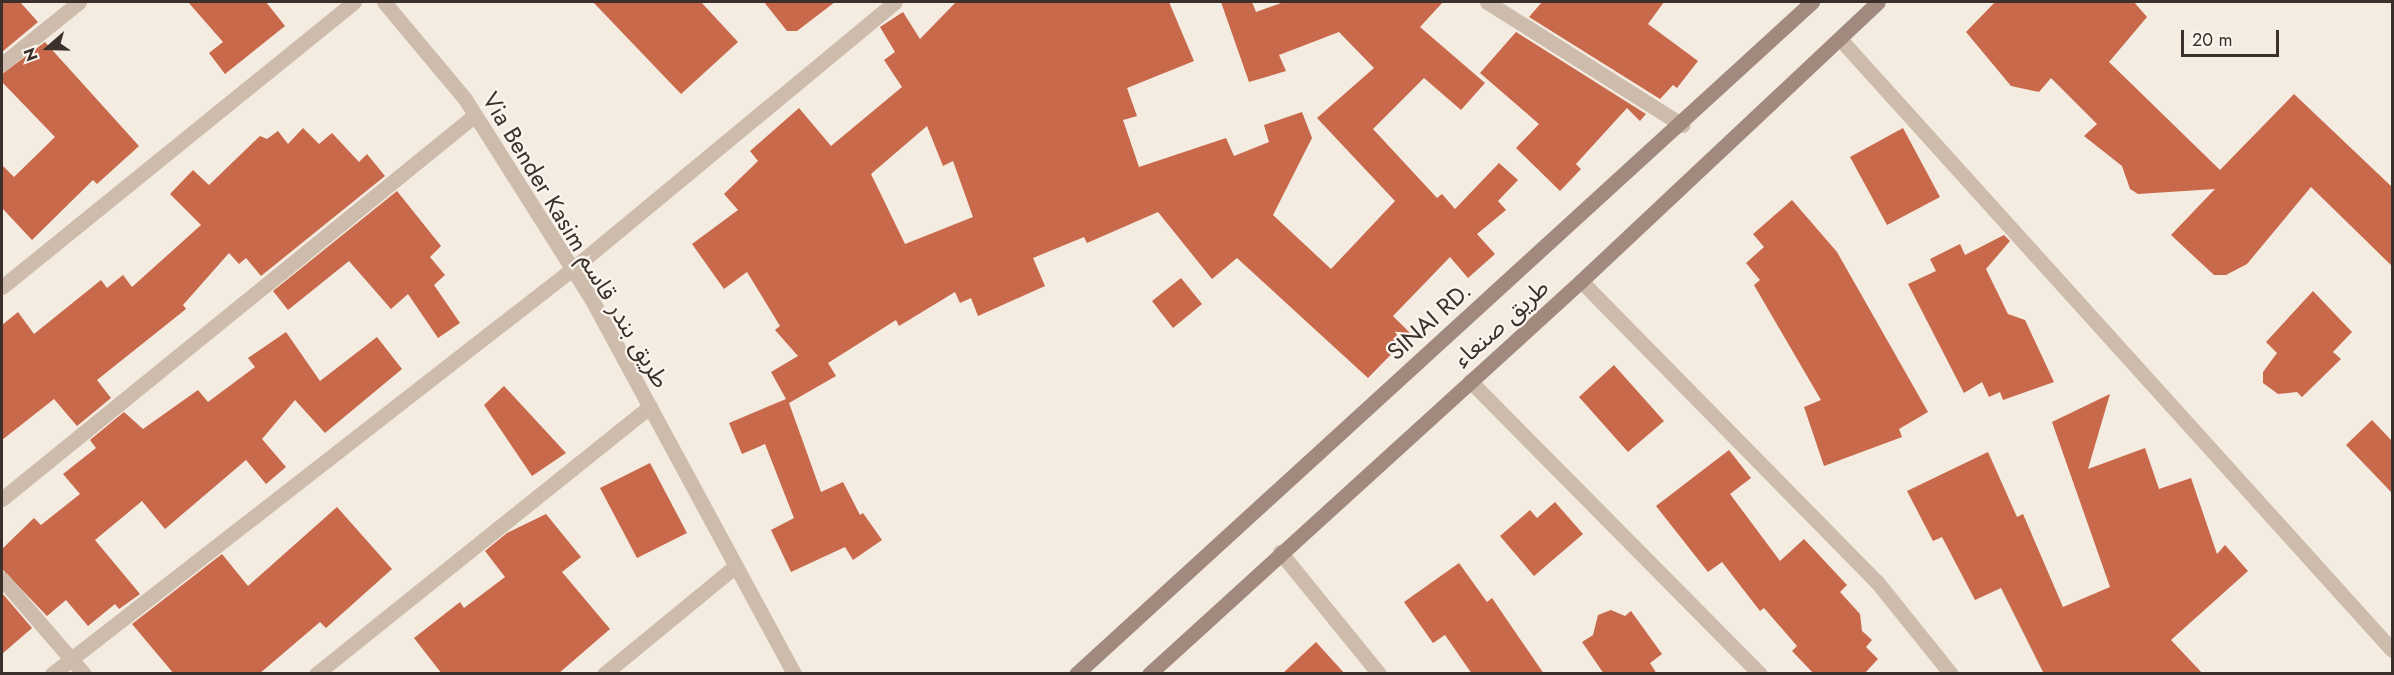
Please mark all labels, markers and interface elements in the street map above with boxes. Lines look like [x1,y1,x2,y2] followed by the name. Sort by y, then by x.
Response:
[18,18,78,78] north arrow
[2184,18,2282,56] scale bar
[2192,27,2232,53] text: 20 m
[18,44,44,64] text: N
[476,87,676,393] street label: Via Bender Kasim طريق بندر قاسم
[1447,273,1555,373] street label: طريق صنعاء
[1381,276,1477,366] street label: SINAI RD.

